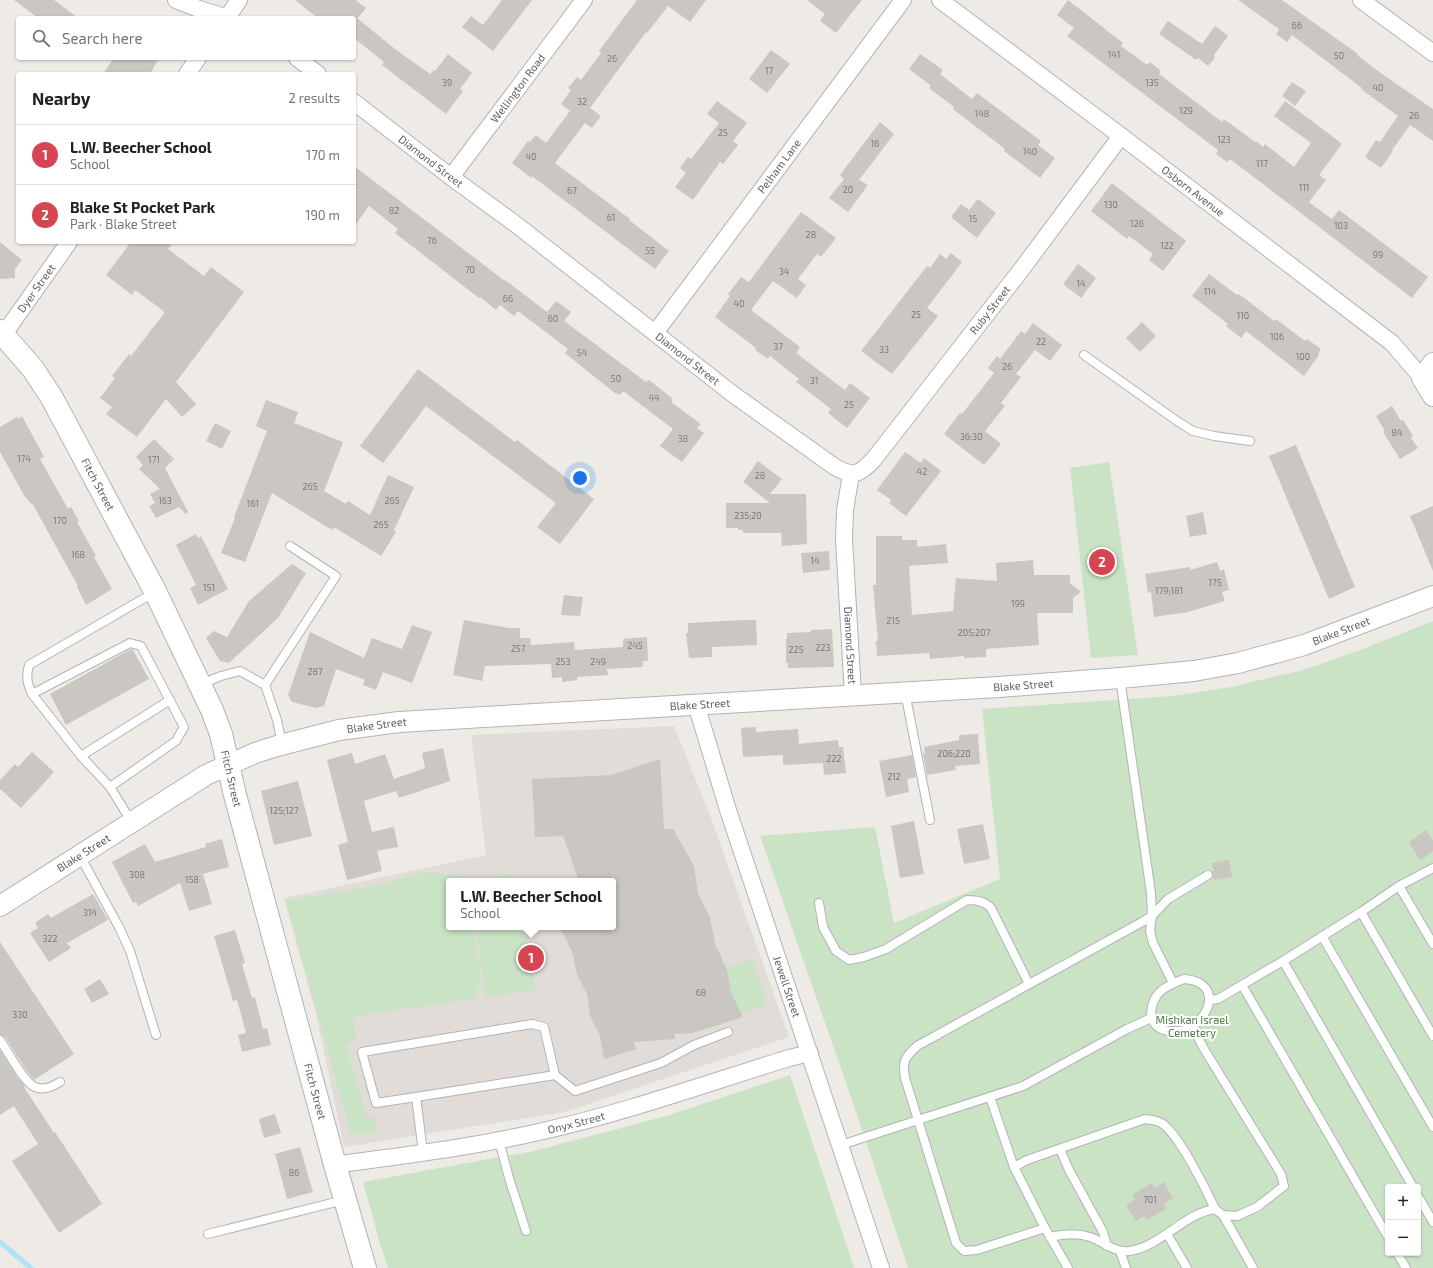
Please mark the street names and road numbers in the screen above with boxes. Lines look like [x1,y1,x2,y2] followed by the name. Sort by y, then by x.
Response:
[487,51,547,125] street label: Wellington Road
[396,132,466,190] street label: Diamond Street
[754,136,803,196] street label: Pelham Lane
[1159,163,1227,219] street label: Osborn Avenue
[14,261,57,315] street label: Dyer Street
[967,283,1012,337] street label: Ruby Street
[653,329,723,387] street label: Diamond Street
[79,456,118,513] street label: Fitch Street
[842,606,859,684] street label: Diamond Street
[1310,614,1372,647] street label: Blake Street
[993,676,1054,693] street label: Blake Street
[669,696,731,712] street label: Blake Street
[346,715,407,735] street label: Blake Street
[219,749,245,808] street label: Fitch Street
[54,831,112,874] street label: Blake Street
[771,954,804,1019] street label: Jewell Street
[302,1062,329,1121] street label: Fitch Street
[546,1109,606,1136] street label: Onyx Street

